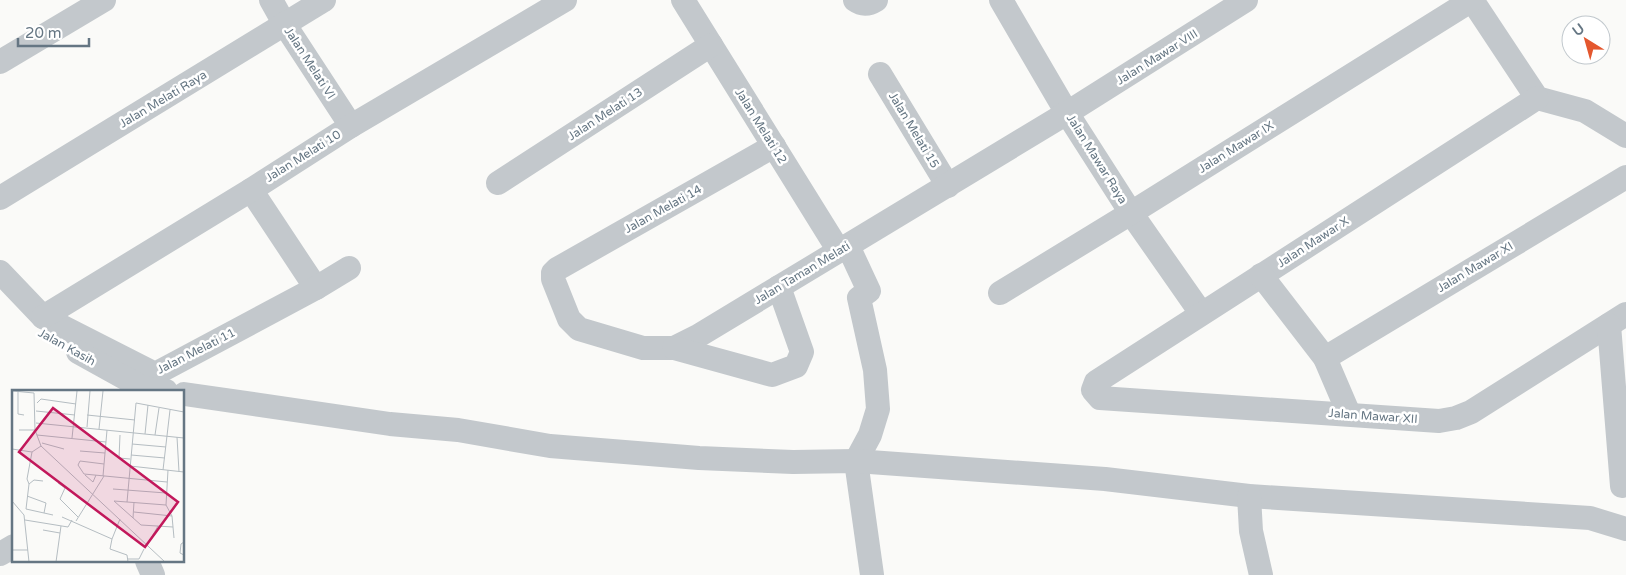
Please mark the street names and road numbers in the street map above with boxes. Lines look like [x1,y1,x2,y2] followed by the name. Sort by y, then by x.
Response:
[282,24,338,102] street label: Jalan Melati VI
[1114,26,1200,88] street label: Jalan Mawar VIII
[117,67,209,131] street label: Jalan Melati Raya
[565,85,645,143] street label: Jalan Melati 13
[732,86,790,166] street label: Jalan Melati 12
[886,90,942,170] street label: Jalan Melati 15
[1064,112,1130,206] street label: Jalan Mawar Raya
[1196,118,1276,176] street label: Jalan Mawar IX
[263,127,344,185] street label: Jalan Melati 10
[622,182,704,236] street label: Jalan Melati 14
[1275,214,1351,270] street label: Jalan Mawar X
[752,239,852,307] street label: Jalan Taman Melati
[1434,239,1516,295] street label: Jalan Mawar XI
[154,325,238,377] street label: Jalan Melati 11
[36,326,98,368] street label: Jalan Kasih
[1328,406,1418,426] street label: Jalan Mawar XII

